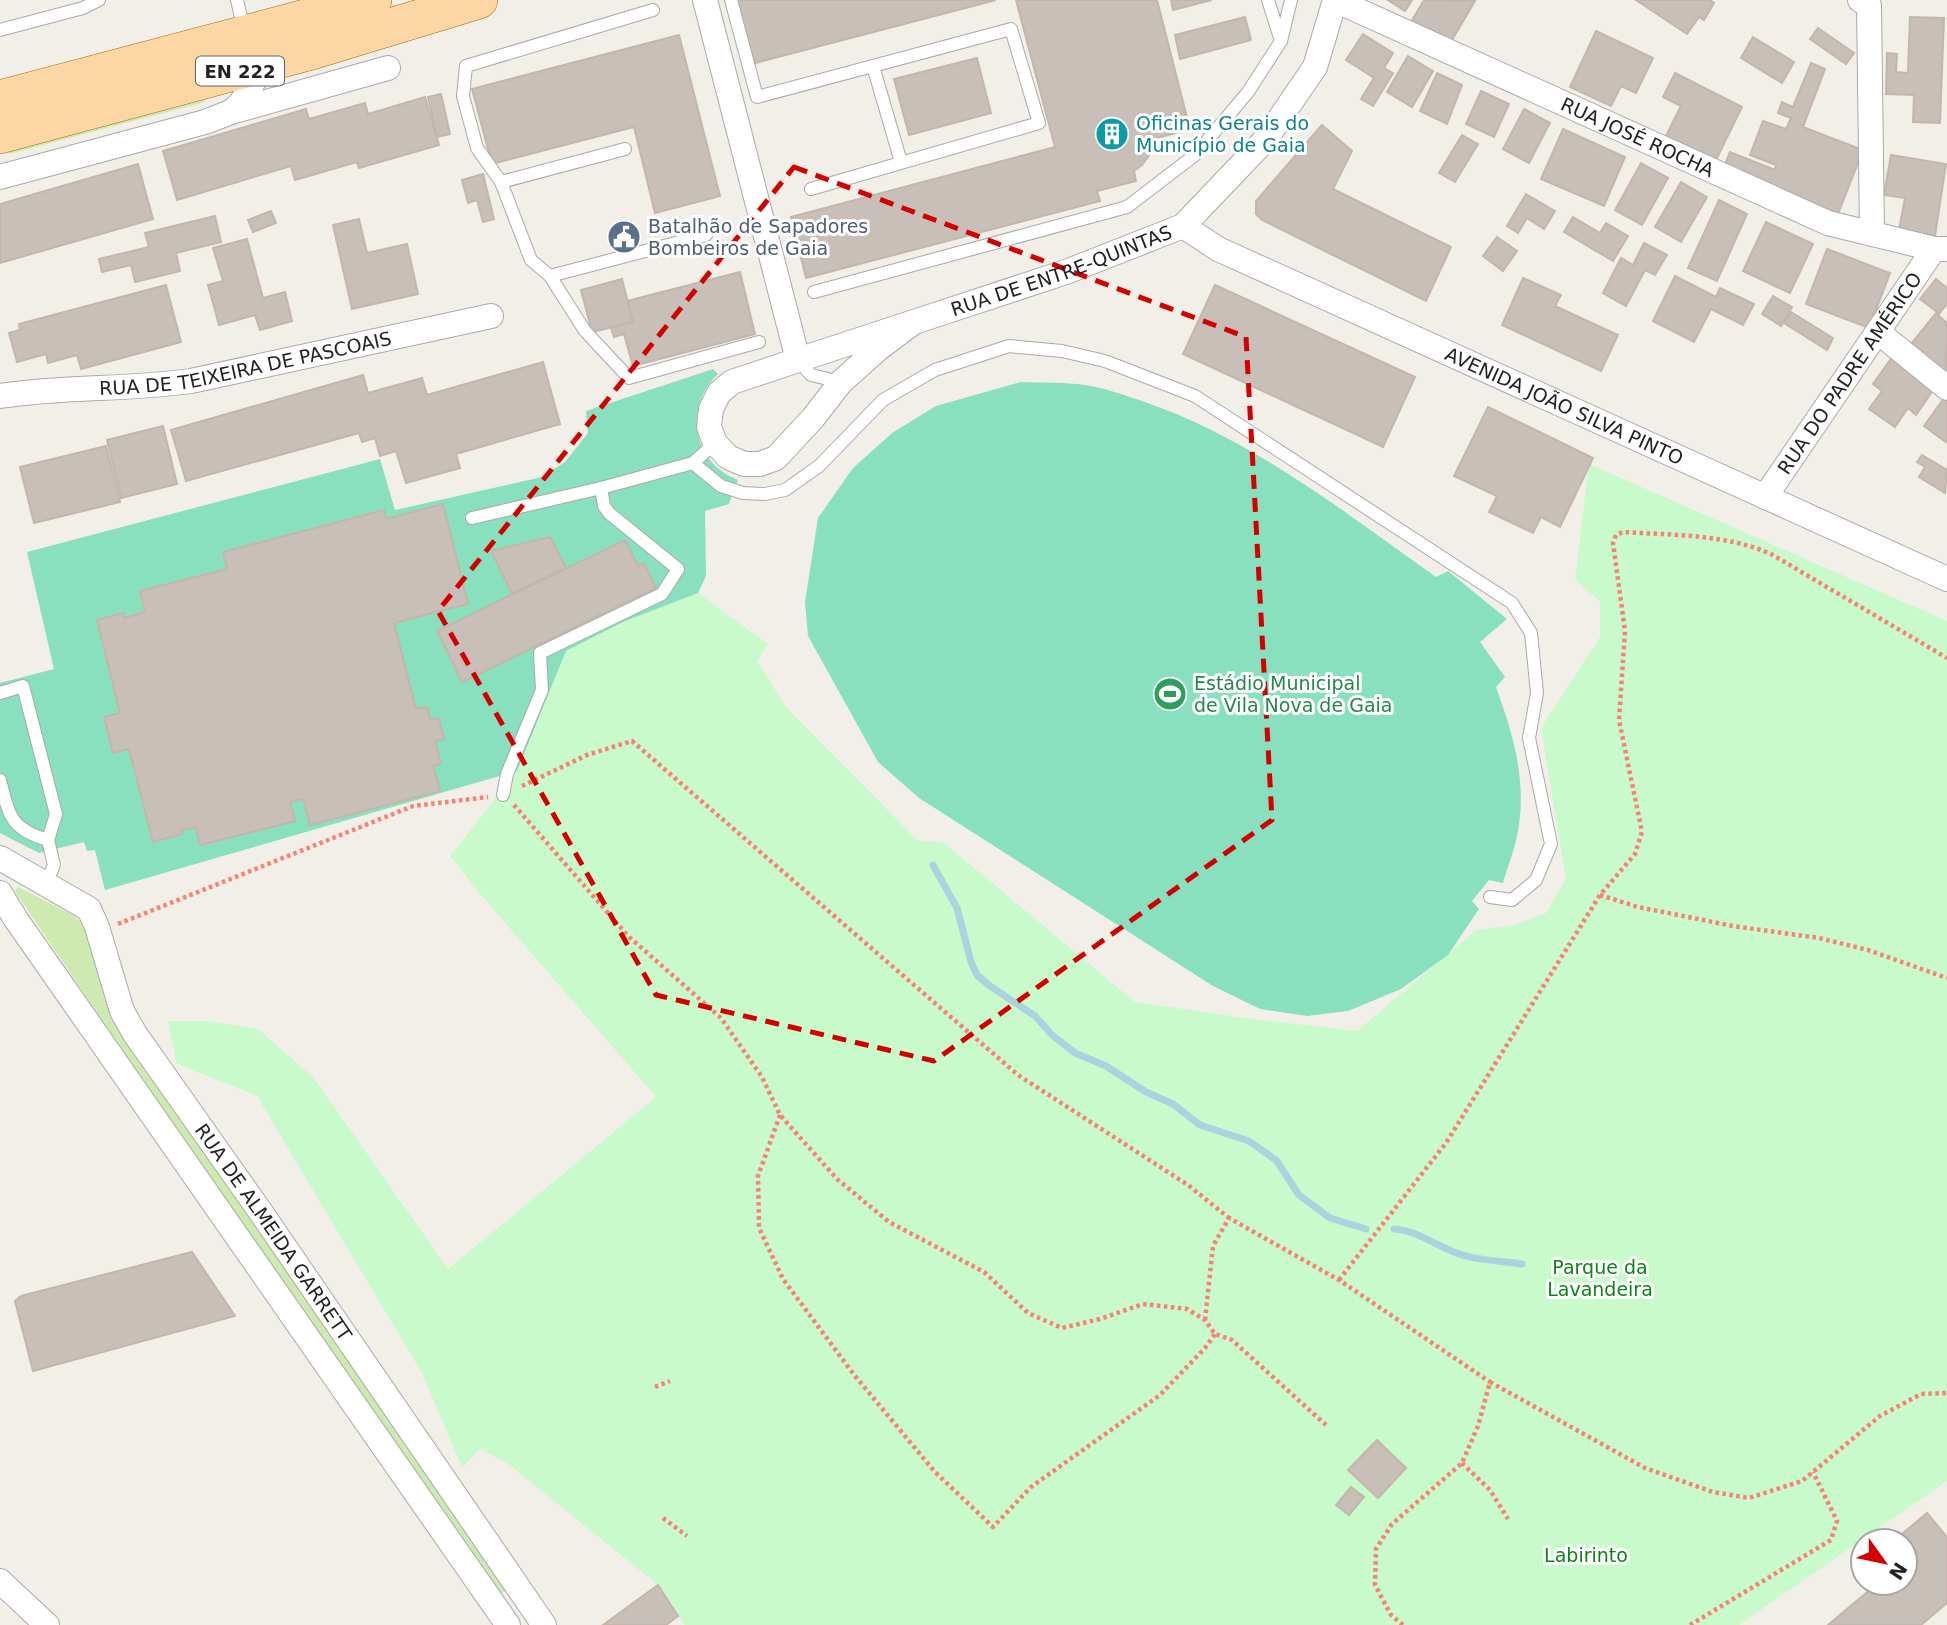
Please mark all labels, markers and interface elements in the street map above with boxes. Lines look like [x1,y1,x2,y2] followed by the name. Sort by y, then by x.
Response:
[196,56,284,86] road number: EN 222
[1558,93,1717,181] street label: RUA JOSÉ ROCHA
[1136,112,1309,156] place label: Oficinas Gerais do Município de Gaia
[1093,115,1131,153] building icon: Oficinas Gerais do Município de Gaia
[648,215,868,259] place label: Batalhão de Sapadores Bombeiros de Gaia
[605,218,643,256] public building icon: Batalhão de Sapadores Bombeiros de Gaia
[948,221,1175,320] street label: RUA DE ENTRE-QUINTAS
[1773,268,1926,478] street label: RUA DO PADRE AMÉRICO
[99,327,393,399] street label: RUA DE TEIXEIRA DE PASCOAIS
[1442,342,1687,469] street label: AVENIDA JOÃO SILVA PINTO
[1194,672,1392,716] place label: Estádio Municipal de Vila Nova de Gaia
[1151,675,1189,713] sports icon: Estádio Municipal de Vila Nova de Gaia
[191,1119,357,1345] street label: RUA DE ALMEIDA GARRETT
[1547,1256,1653,1300] park label: Parque da Lavandeira
[1849,1527,1919,1597] north arrow
[1544,1544,1628,1566] park label: Labirinto
[1885,1559,1912,1584] text: N

